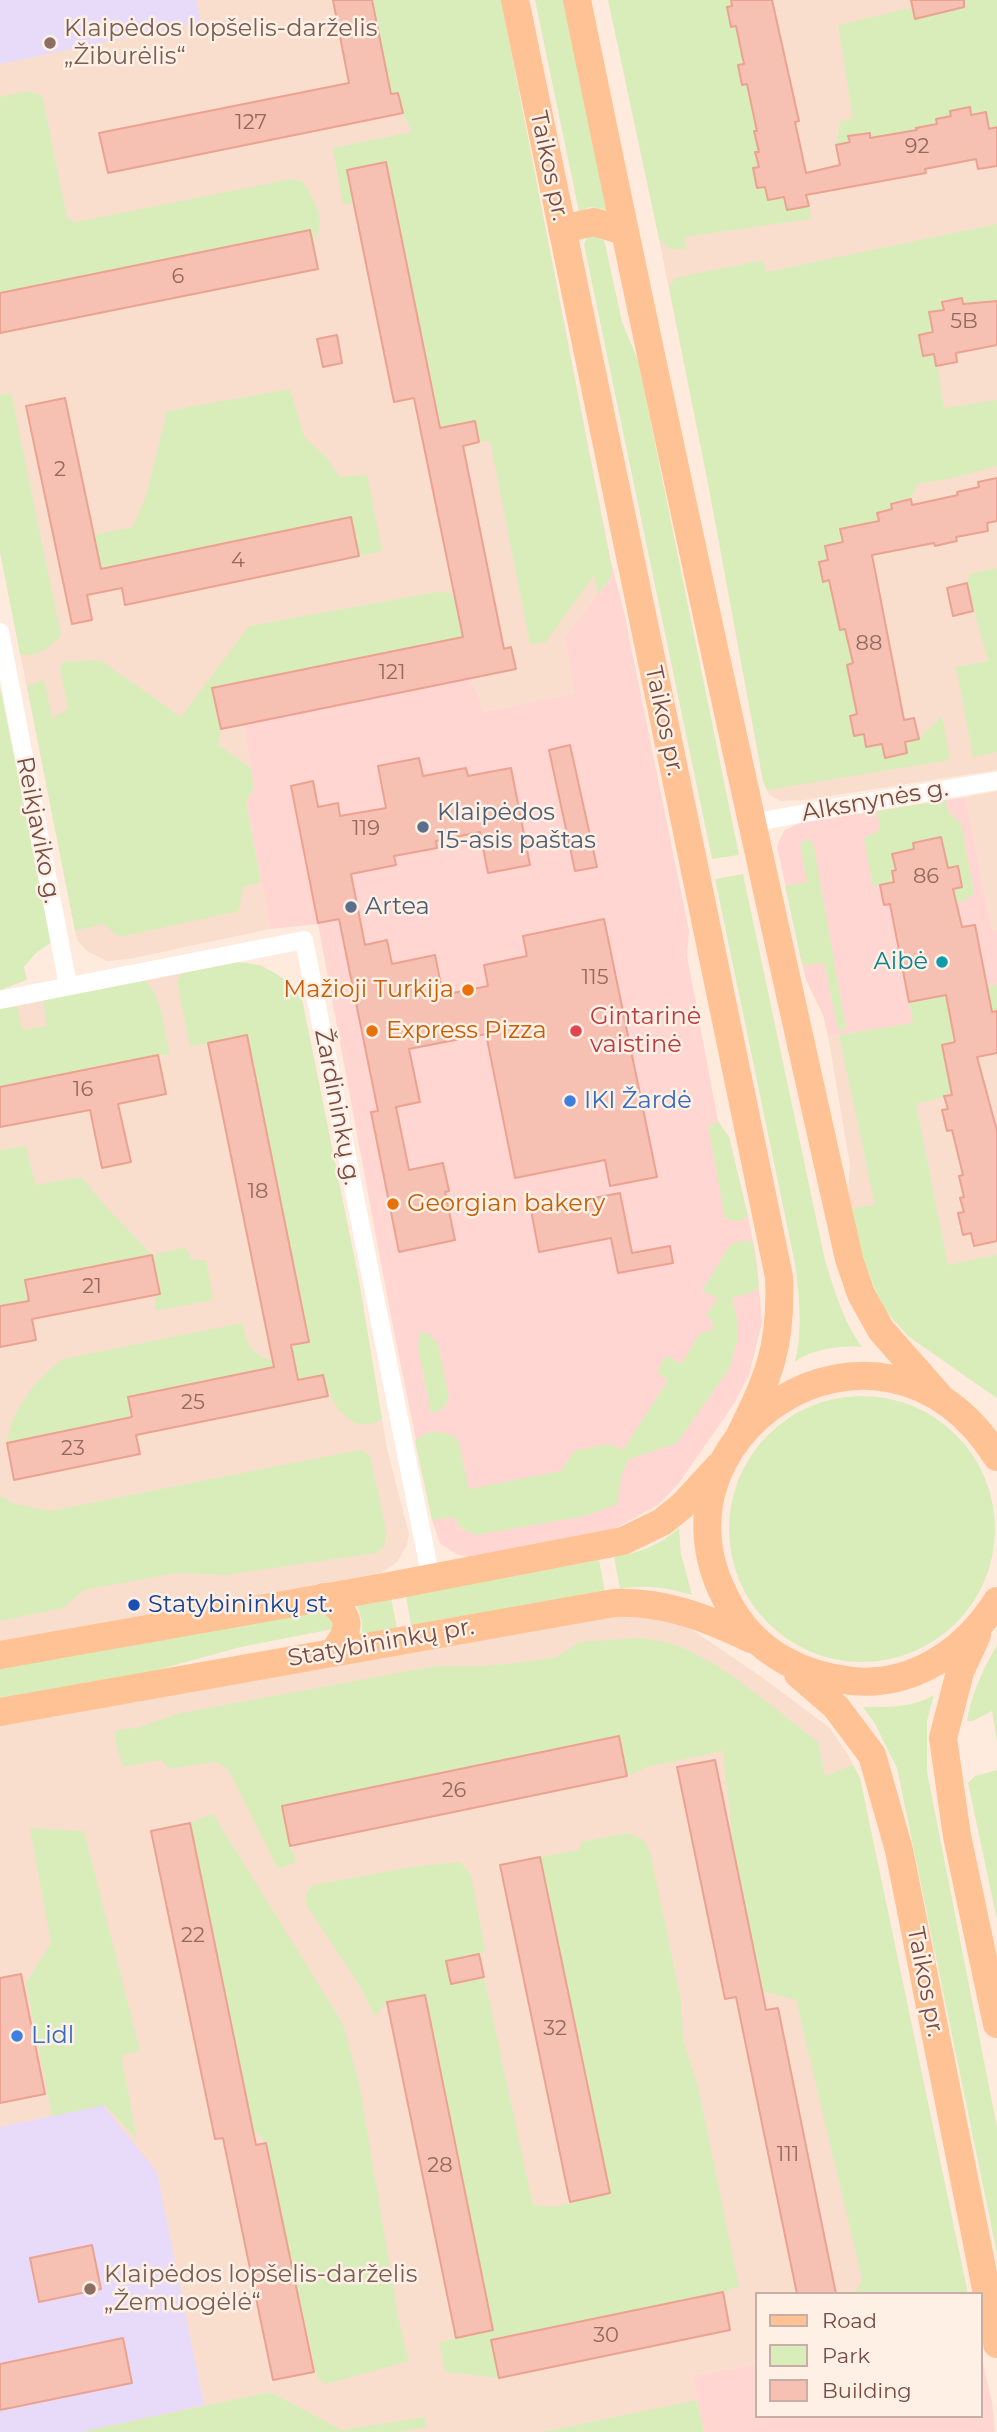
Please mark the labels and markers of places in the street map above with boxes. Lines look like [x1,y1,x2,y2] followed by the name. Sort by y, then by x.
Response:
[64,15,377,71] place label: Klaipėdos lopšelis-darželis „Žiburėlis“
[42,35,58,51] marker: Klaipėdos lopšelis-darželis „Žiburėlis“
[437,799,596,855] place label: Klaipėdos 15-asis paštas
[415,819,431,835] marker: Klaipėdos 15-asis paštas
[365,893,430,921] place label: Artea
[343,899,359,915] marker: Artea
[874,948,928,976] place label: Aibė
[934,954,950,970] marker: Aibė
[283,976,454,1004] place label: Mažioji Turkija
[460,982,476,998] marker: Mažioji Turkija
[590,1003,701,1059] place label: Gintarinė vaistinė
[386,1017,547,1045] place label: Express Pizza
[364,1023,380,1039] marker: Express Pizza
[568,1023,584,1039] marker: Gintarinė vaistinė
[584,1087,692,1115] place label: IKI Žardė
[562,1093,578,1109] marker: IKI Žardė
[407,1190,605,1218] place label: Georgian bakery
[385,1196,401,1212] marker: Georgian bakery
[148,1591,333,1619] place label: Statybininkų st.
[126,1597,142,1613] marker: Statybininkų st.
[31,2022,74,2050] place label: Lidl
[9,2028,25,2044] marker: Lidl
[104,2261,417,2317] place label: Klaipėdos lopšelis-darželis „Žemuogėlė“
[82,2281,98,2297] marker: Klaipėdos lopšelis-darželis „Žemuogėlė“

